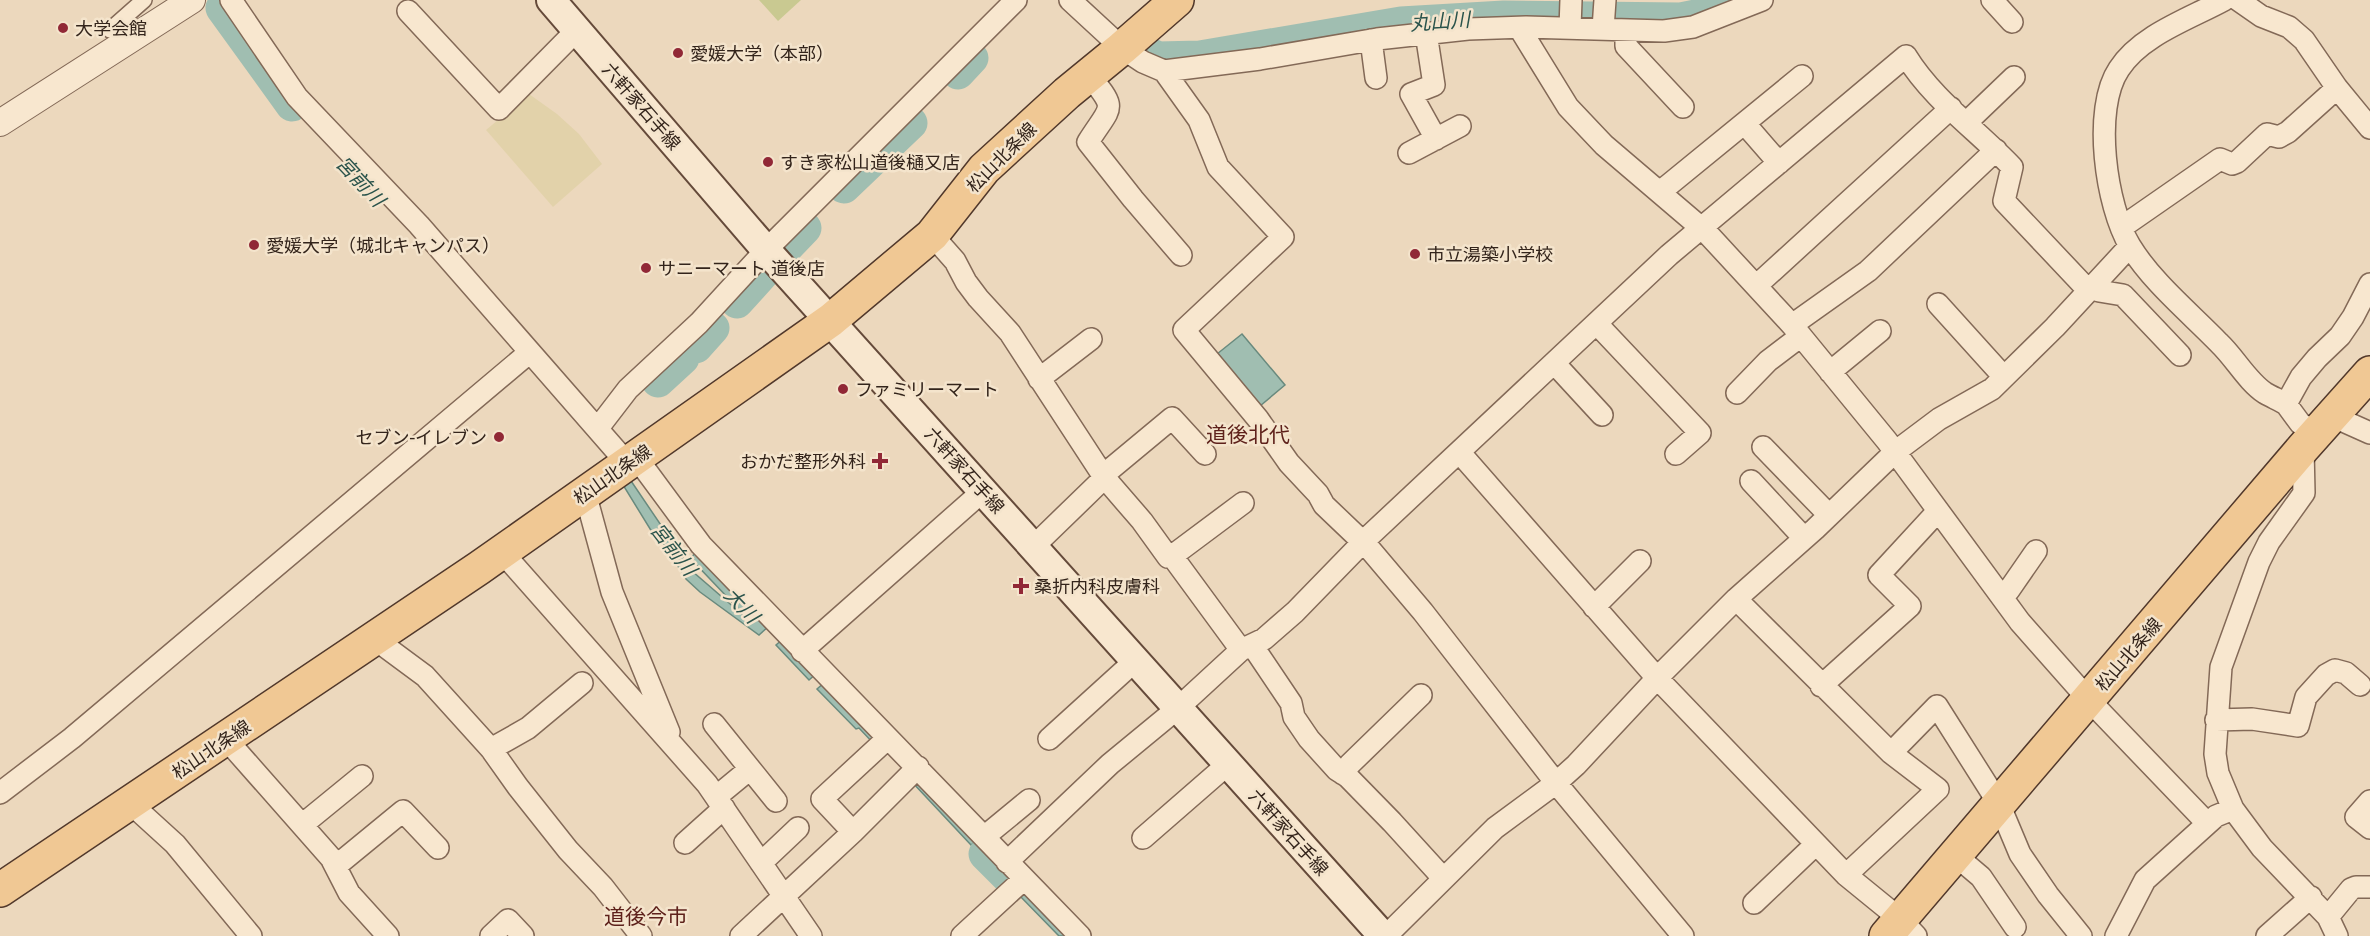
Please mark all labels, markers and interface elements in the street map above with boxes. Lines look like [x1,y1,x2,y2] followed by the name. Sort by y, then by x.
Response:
[1409,5,1473,37] water label: 丸山川
[75,16,147,40] place label: 大学会館
[56,21,70,35] marker: 大学会館
[690,41,834,65] place label: 愛媛大学（本部）
[671,46,685,60] marker: 愛媛大学（本部）
[598,57,686,155] street label: 六軒家石手線
[961,117,1041,197] street label: 松山北条線
[331,150,393,214] water label: 宮前川
[780,150,960,174] place label: すき家松山道後樋又店
[761,155,775,169] marker: すき家松山道後樋又店
[266,233,500,257] place label: 愛媛大学（城北キャンパス）
[247,238,261,252] marker: 愛媛大学（城北キャンパス）
[1427,242,1553,266] place label: 市立湯築小学校
[1408,247,1422,261] marker: 市立湯築小学校
[658,256,825,280] place label: サニーマート 道後店
[639,261,653,275] marker: サニーマート 道後店
[855,377,999,401] place label: ファミリーマート
[836,382,850,396] marker: ファミリーマート
[1206,420,1290,448] district label: 道後北代
[920,422,1010,518] street label: 六軒家石手線
[355,425,487,449] place label: セブン-イレブン
[492,430,506,444] marker: セブン-イレブン
[568,438,656,510] street label: 松山北条線
[740,449,866,473] place label: おかだ整形外科
[871,452,889,470] marker: おかだ整形外科
[645,517,704,583] water label: 宮前川
[1034,574,1160,598] place label: 桑折内科皮膚科
[1012,577,1030,595] marker: 桑折内科皮膚科
[718,581,767,630] water label: 大川
[2089,612,2167,696] street label: 松山北条線
[167,714,255,784] street label: 松山北条線
[1244,784,1334,880] street label: 六軒家石手線
[604,902,688,930] district label: 道後今市

